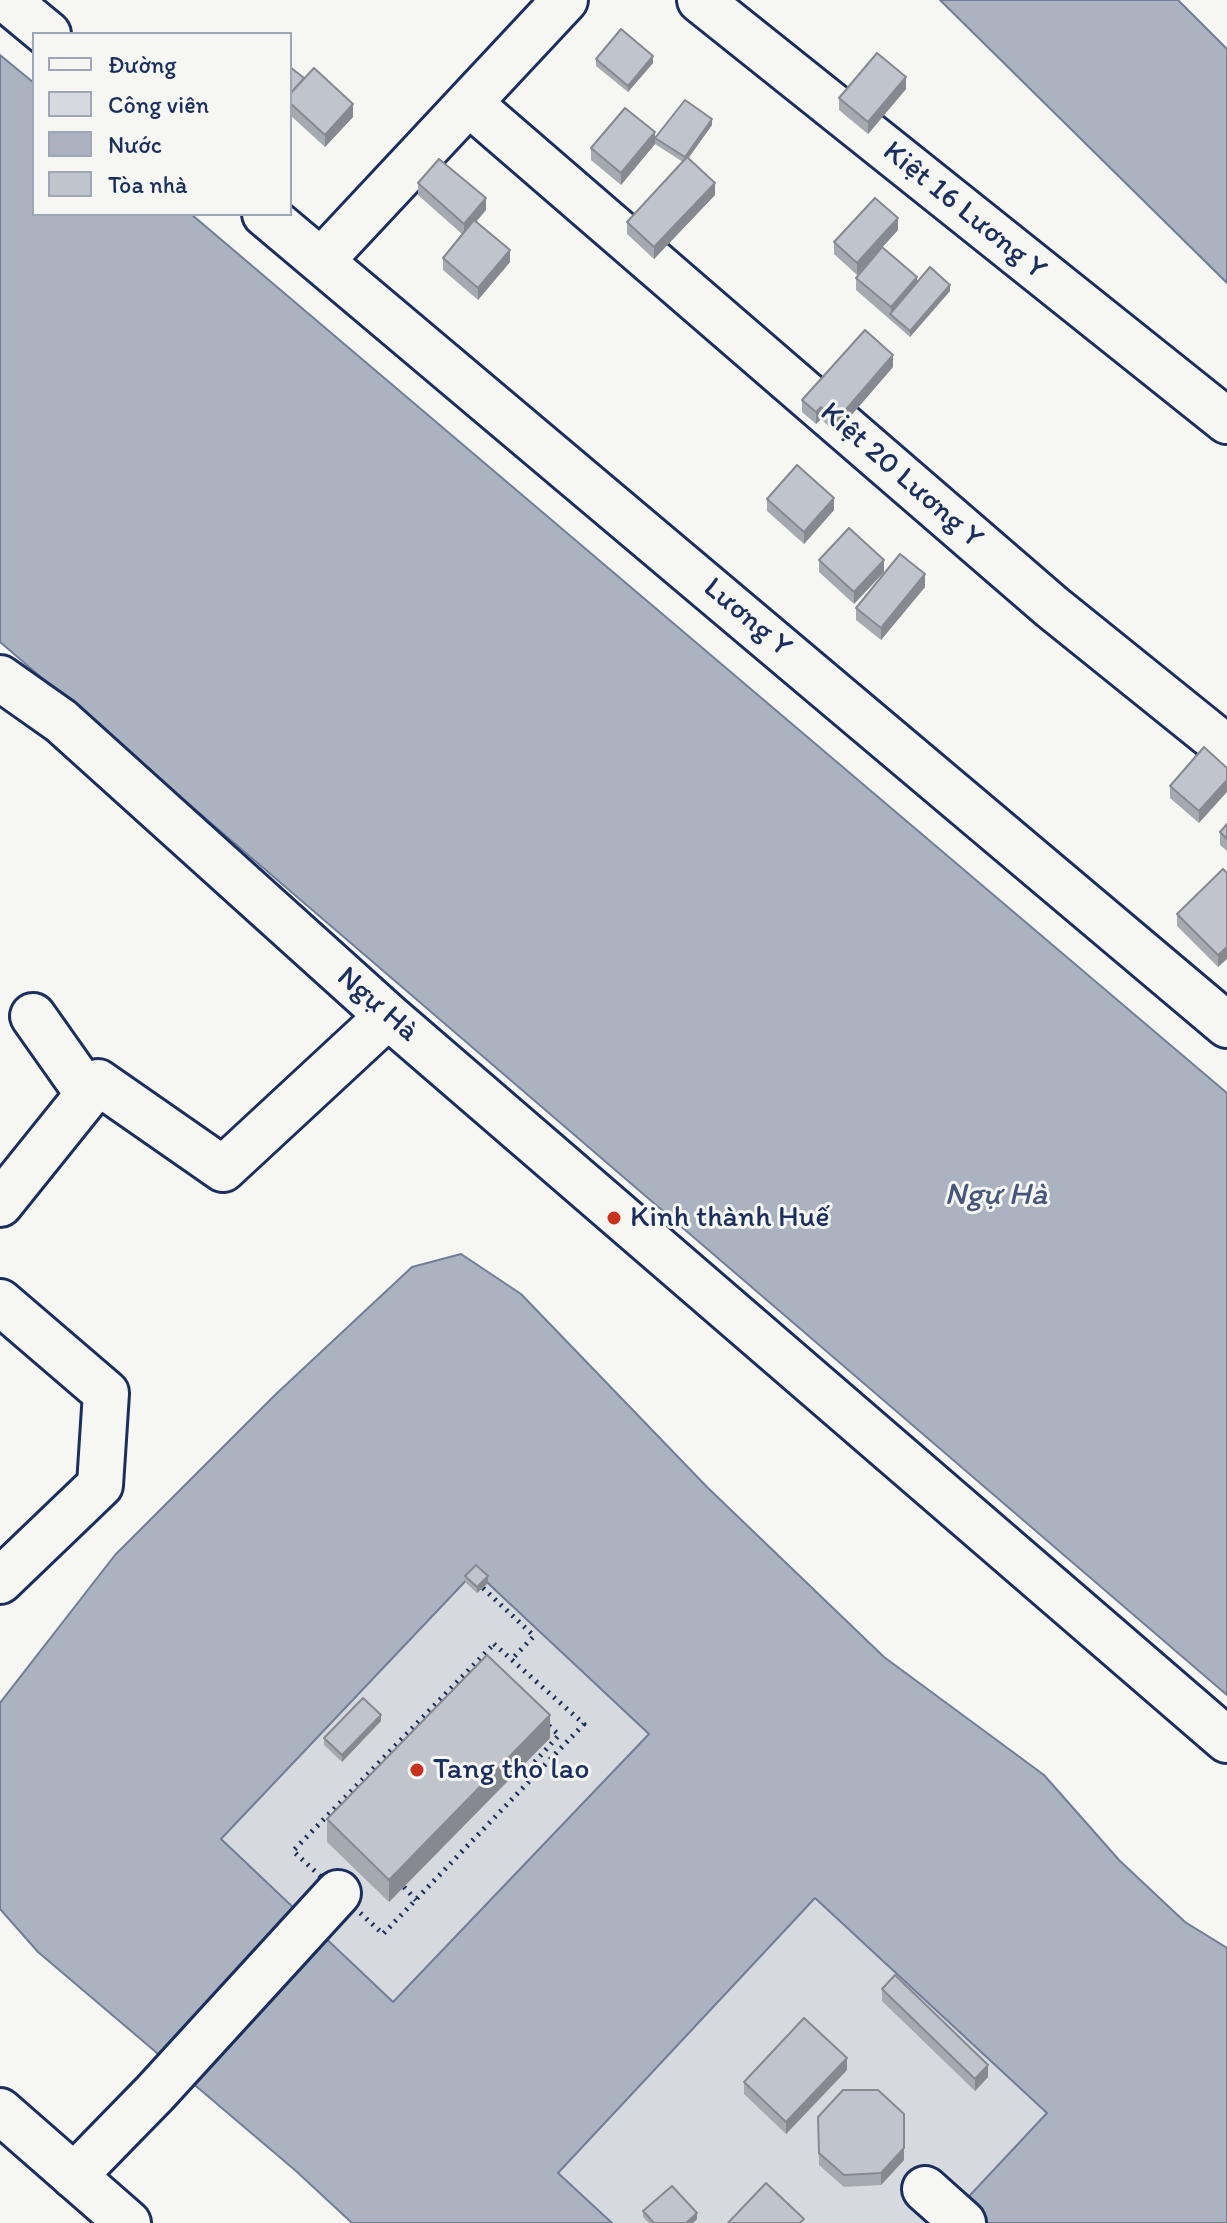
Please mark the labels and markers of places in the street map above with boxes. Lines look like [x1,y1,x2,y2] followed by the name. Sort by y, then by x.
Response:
[630,1200,830,1236] place label: Kinh thành Huế
[605,1209,623,1227] marker: Kinh thành Huế
[433,1752,590,1788] place label: Tang tho lao
[408,1761,426,1779] marker: Tang tho lao

